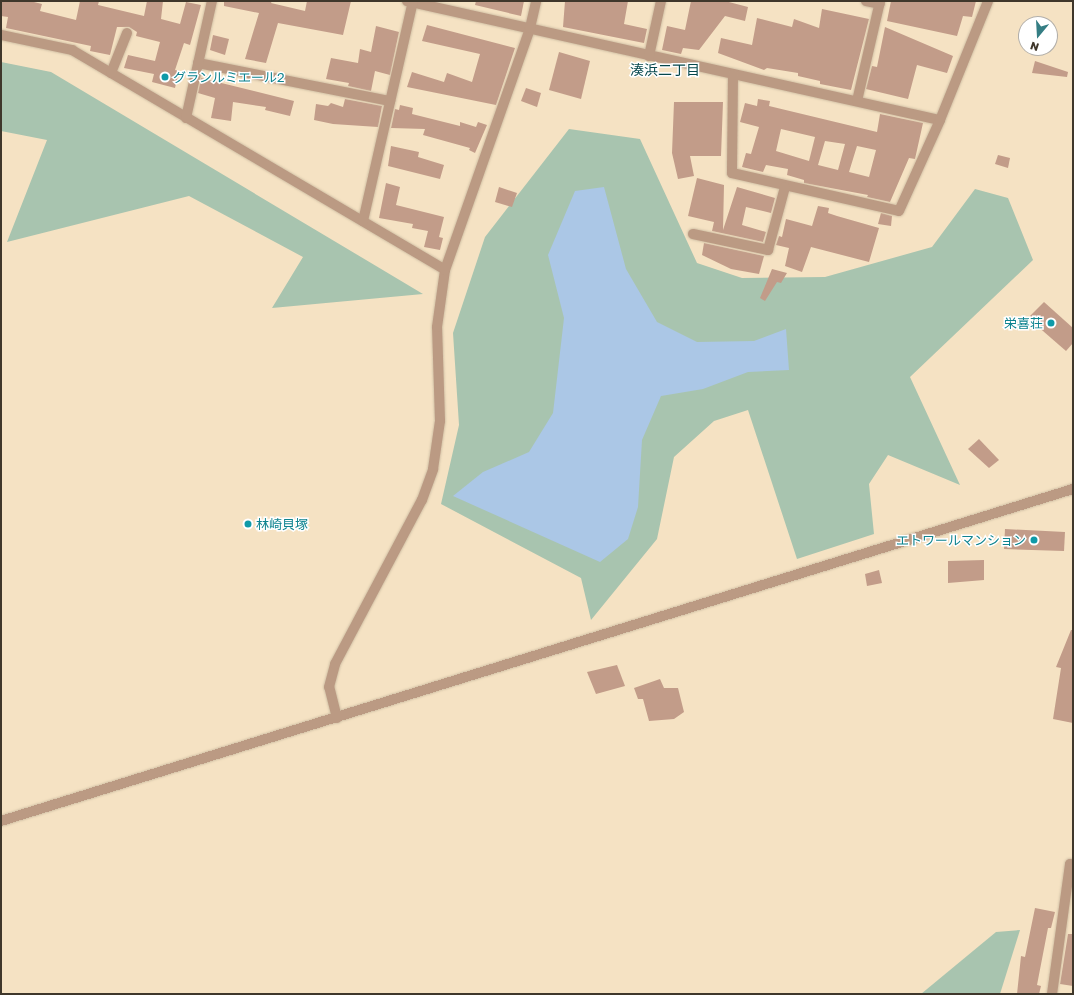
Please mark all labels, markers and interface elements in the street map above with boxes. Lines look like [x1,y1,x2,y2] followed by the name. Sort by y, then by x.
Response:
[1018,16,1058,56] north arrow
[1028,39,1040,54] text: N
[630,62,700,78] district label: 湊浜二丁目
[173,69,285,85] place label: グランルミエール2
[160,72,170,82] marker: グランルミエール2
[1004,315,1043,331] place label: 栄喜荘
[1046,318,1056,328] marker: 栄喜荘
[256,516,308,532] place label: 林崎貝塚
[243,519,253,529] marker: 林崎貝塚
[896,532,1026,548] place label: エトワールマンション
[1029,535,1039,545] marker: エトワールマンション

